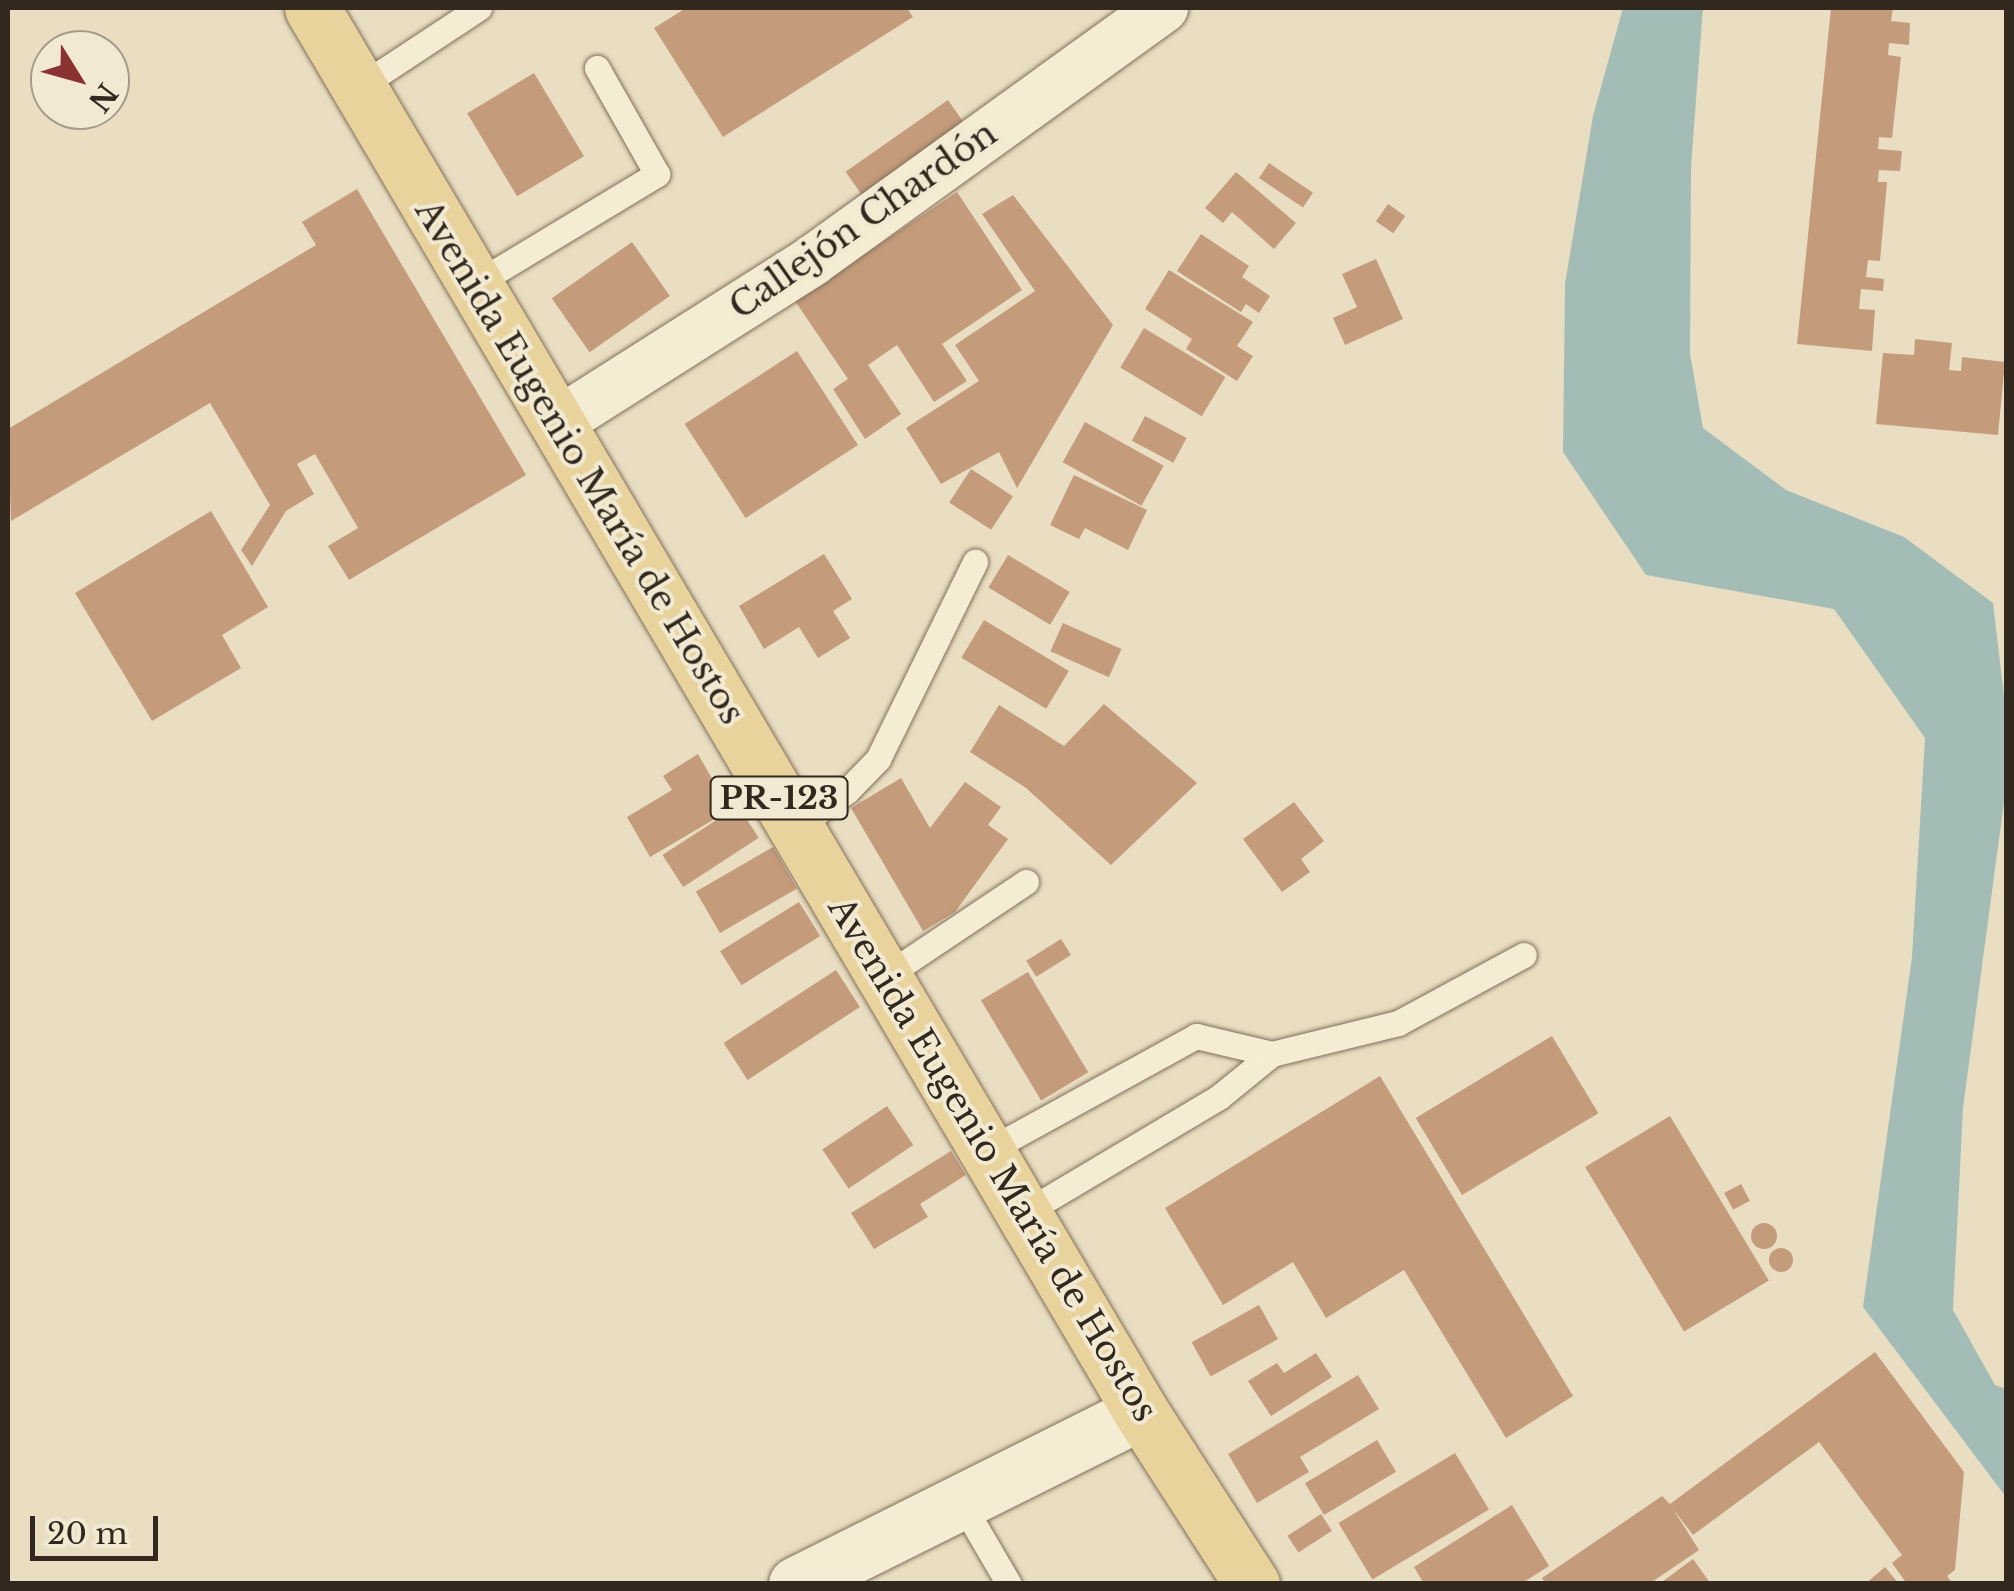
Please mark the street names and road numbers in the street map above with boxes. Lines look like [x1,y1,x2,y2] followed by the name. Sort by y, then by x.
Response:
[721,112,1005,328] street label: Callejón Chardón
[406,192,754,732] street label: Avenida Eugenio María de Hostos
[709,771,849,825] road number: PR-123
[819,889,1167,1429] street label: Avenida Eugenio María de Hostos

